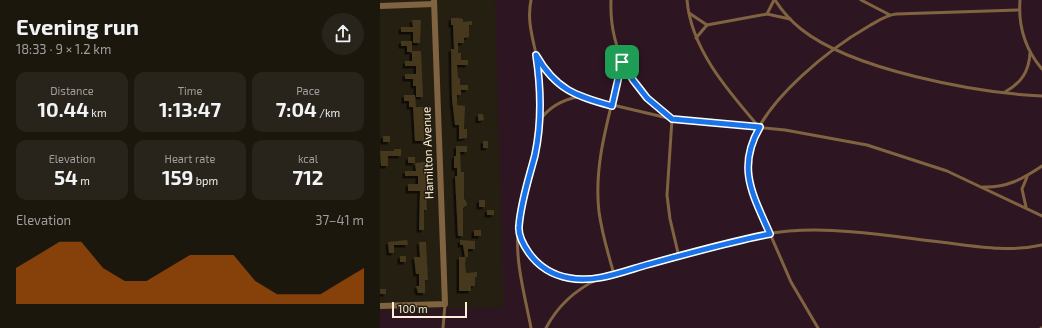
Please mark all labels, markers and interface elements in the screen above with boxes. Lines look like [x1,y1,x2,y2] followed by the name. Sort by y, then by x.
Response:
[16,13,139,39] text: Evening run
[322,13,364,55] button: share
[16,41,111,57] text: 18:33 · 9 × 1.2 km
[605,45,639,79] pin
[611,51,633,73] icon: arrive
[50,84,94,97] text: Distance
[178,84,202,97] text: Time
[296,84,320,97] text: Pace
[37,97,89,121] text: 10.44
[159,97,221,121] text: 1:13:47
[276,97,317,121] text: 7:04
[89,106,107,119] text: km
[317,106,340,119] text: /km
[418,107,436,200] street label: Hamilton Avenue
[49,152,95,165] text: Elevation
[165,152,215,165] text: Heart rate
[298,152,318,165] text: kcal
[54,165,78,189] text: 54
[162,165,193,189] text: 159
[293,165,323,189] text: 712
[78,174,90,187] text: m
[193,174,218,187] text: bpm
[16,212,71,228] text: Elevation
[315,212,364,228] text: 37–41 m
[392,300,467,319] scale bar
[398,302,428,315] text: 100 m

